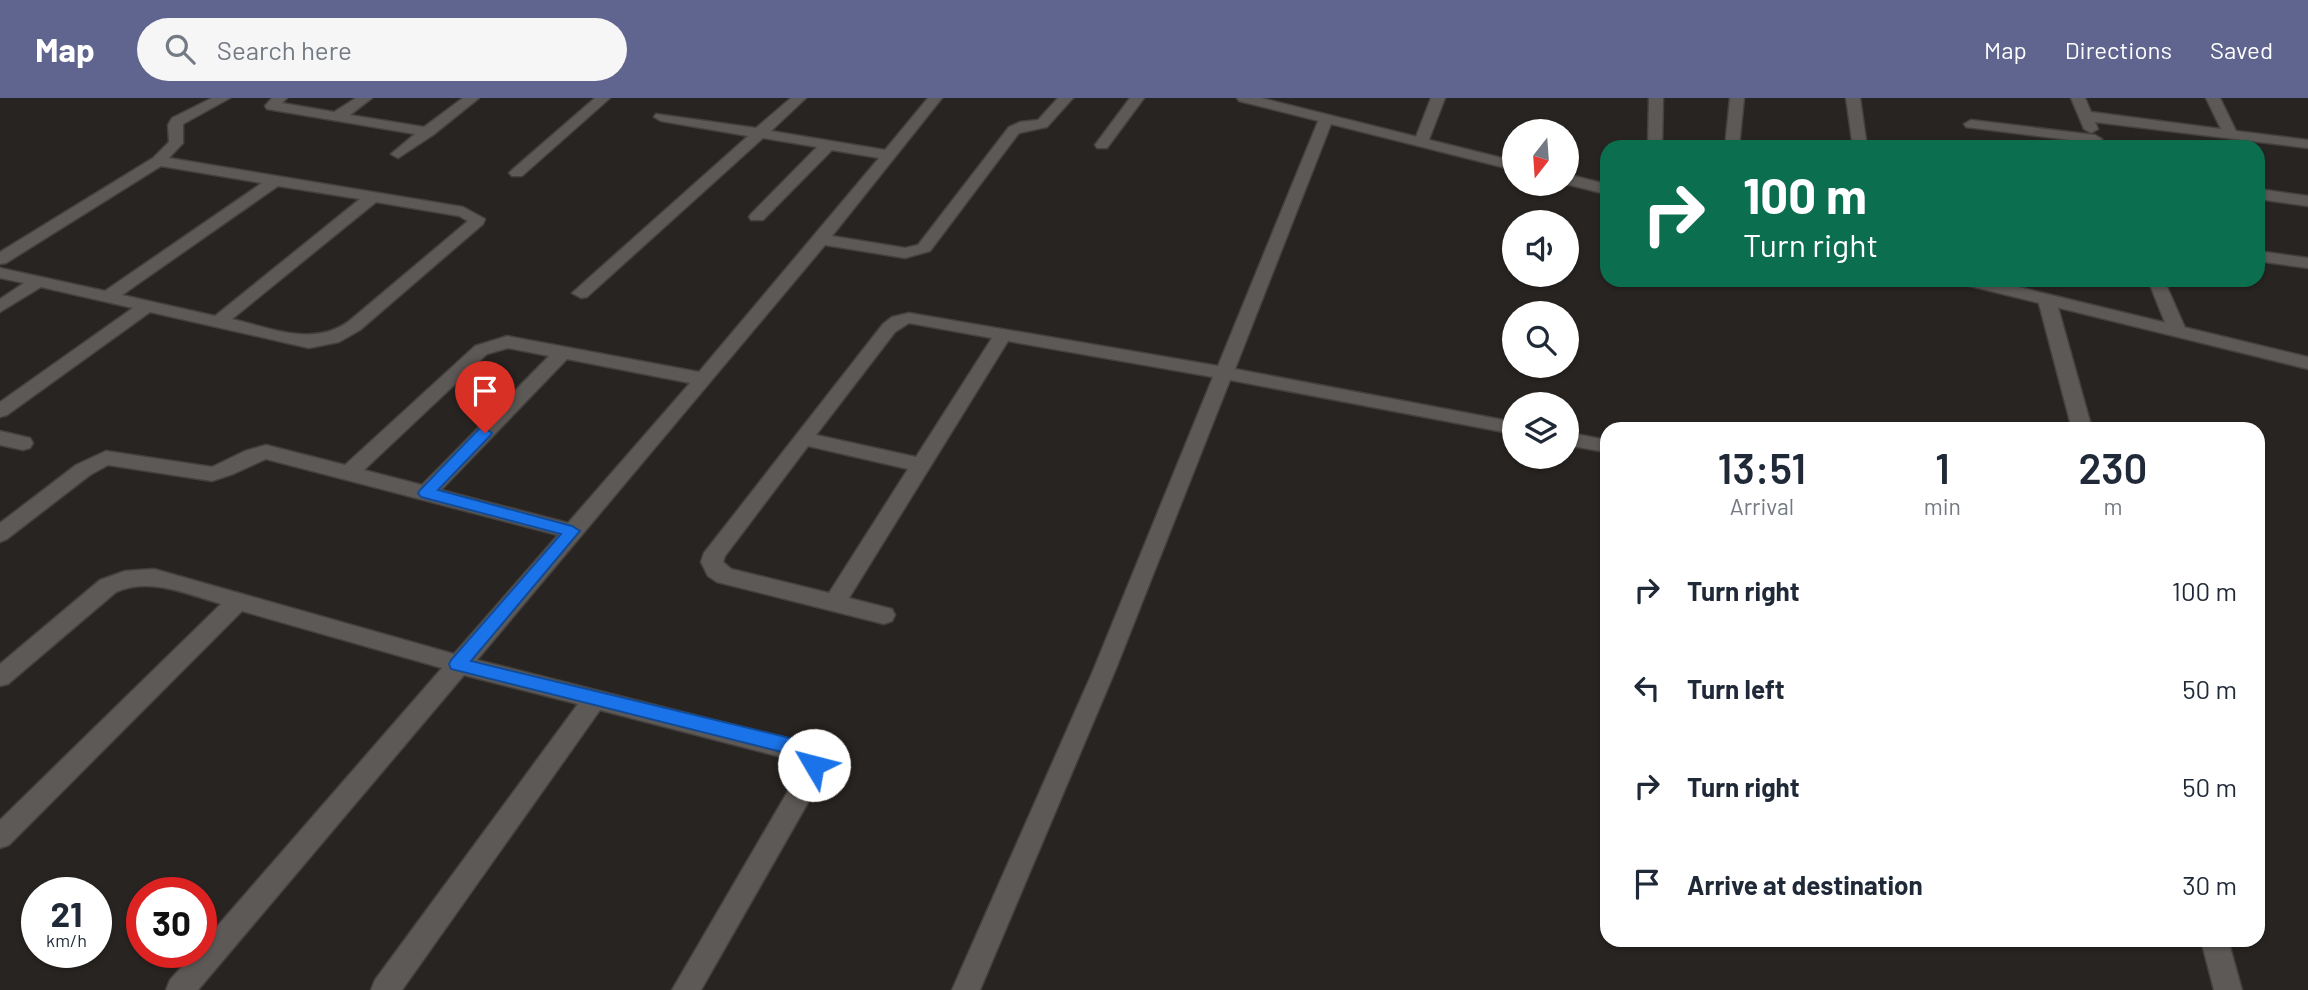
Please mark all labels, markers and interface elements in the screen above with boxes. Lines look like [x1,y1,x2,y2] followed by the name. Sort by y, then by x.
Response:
[137,18,627,81] search box
[35,29,95,69] text: Map
[161,30,199,68] icon: search
[217,34,352,65] text: Search here
[1984,35,2027,64] text: Map
[2065,35,2172,64] text: Directions
[2210,35,2273,64] text: Saved
[1502,119,1578,196] north arrow
[1502,119,1579,469] map controls
[1743,165,1867,224] text: 100 m
[1628,168,1719,259] icon: right
[1502,210,1579,287] button: sound
[1743,225,1878,263] text: Turn right
[1502,301,1579,378] button: search
[455,361,515,433] pin
[466,372,504,410] icon: arrive
[1502,392,1579,469] button: layers
[1718,442,1806,492] text: 13:51
[1935,442,1950,492] text: 1
[2079,442,2147,492] text: 230
[1730,492,1794,520] text: Arrival
[1924,492,1961,520] text: min
[2103,492,2122,520] text: m
[1628,571,1666,609] icon: right
[1687,575,1800,606] text: Turn right
[2172,575,2237,606] text: 100 m
[1628,669,1666,707] icon: left
[1687,673,1785,704] text: Turn left
[2182,673,2237,704] text: 50 m
[777,728,851,802] position arrow
[1628,767,1666,805] icon: right
[1687,771,1800,802] text: Turn right
[2182,771,2237,802] text: 50 m
[1628,865,1666,903] icon: arrive
[1687,869,1923,900] text: Arrive at destination
[2182,869,2237,900] text: 30 m
[126,877,217,968] speed limit sign: 30
[51,892,82,934] text: 21
[46,929,87,951] text: km/h

